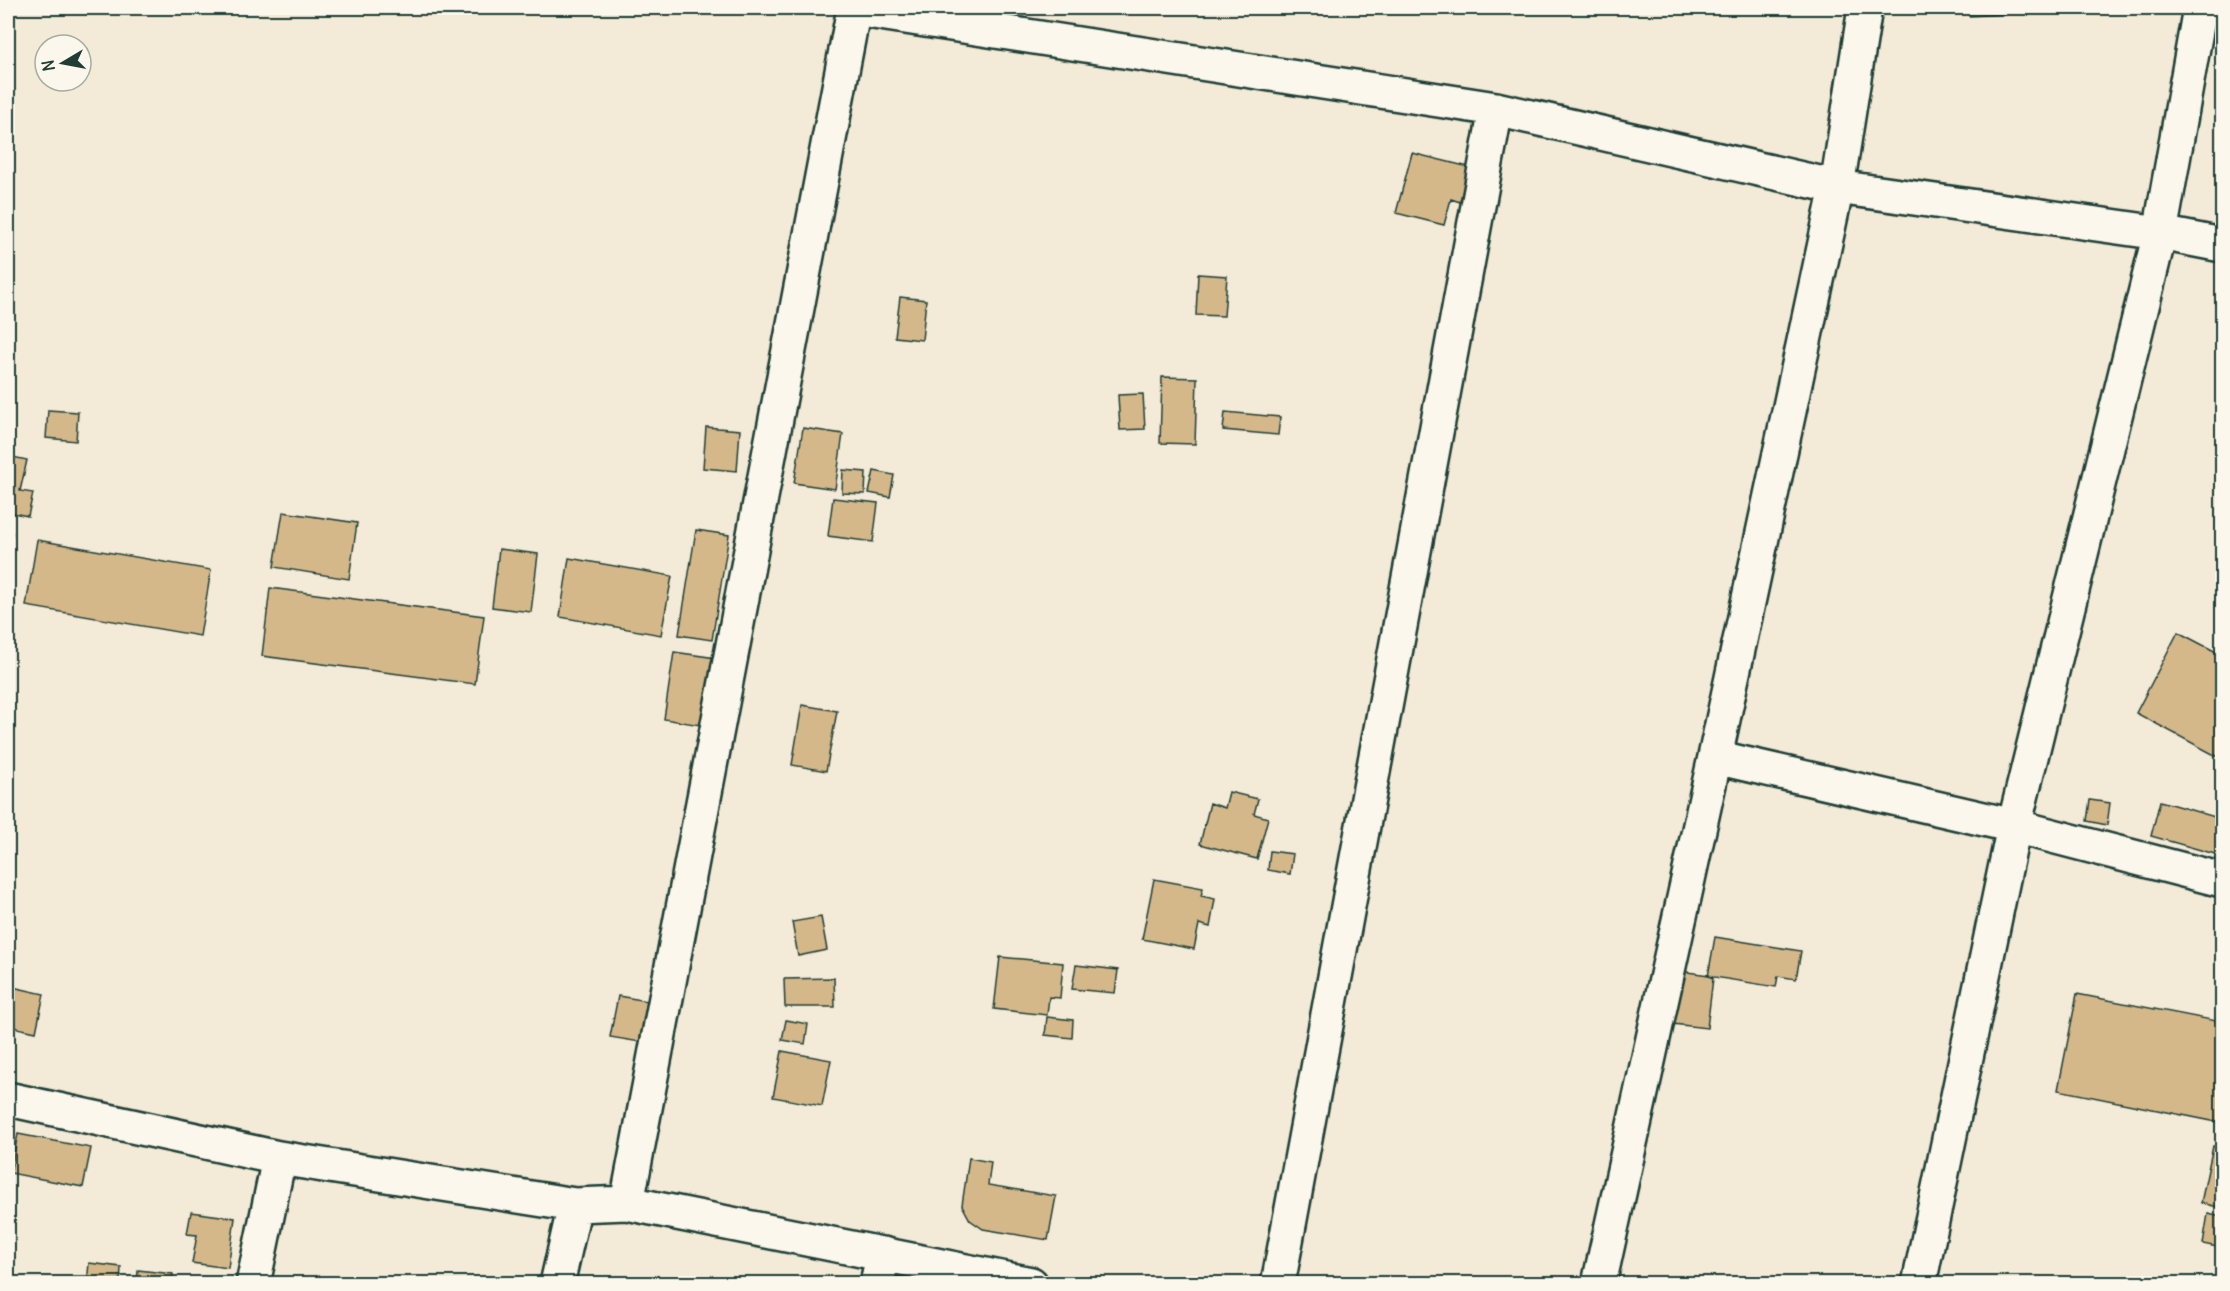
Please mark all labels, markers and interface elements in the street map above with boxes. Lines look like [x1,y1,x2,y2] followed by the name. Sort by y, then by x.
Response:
[33,33,93,93] north arrow
[37,58,59,73] text: N

